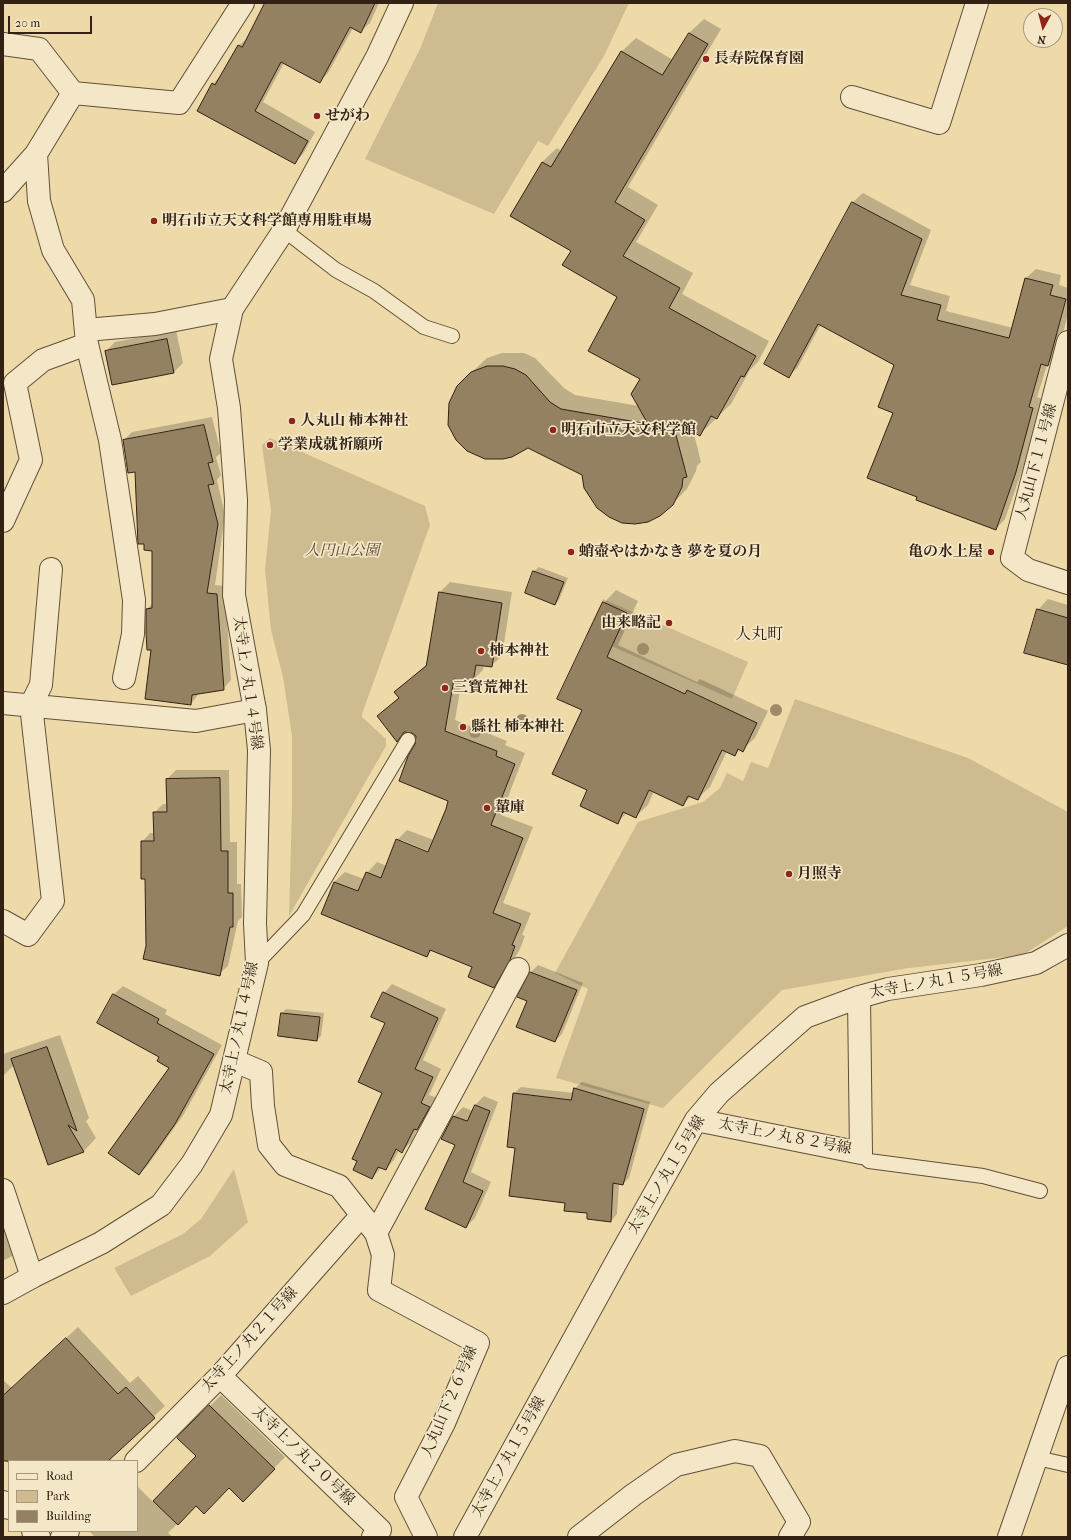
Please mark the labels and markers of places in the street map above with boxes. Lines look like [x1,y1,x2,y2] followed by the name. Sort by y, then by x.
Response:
[714,50,804,68] place label: 長寿院保育園
[701,54,711,64] marker: 長寿院保育園
[325,107,370,125] place label: せがわ
[312,111,322,121] marker: せがわ
[162,212,372,230] place label: 明石市立天文科学館専用駐車場
[149,216,159,226] marker: 明石市立天文科学館専用駐車場
[300,412,408,430] place label: 人丸山 柿本神社
[287,416,297,426] marker: 人丸山 柿本神社
[561,421,696,439] place label: 明石市立天文科学館
[548,425,558,435] marker: 明石市立天文科学館
[278,436,383,454] place label: 学業成就祈願所
[265,440,275,450] marker: 学業成就祈願所
[579,543,762,561] place label: 蛸壺やはかなき 夢を夏の月
[908,543,983,561] place label: 亀の水上屋
[566,547,576,557] marker: 蛸壺やはかなき 夢を夏の月
[986,547,996,557] marker: 亀の水上屋
[601,614,661,632] place label: 由来略記
[664,618,674,628] marker: 由来略記
[489,642,549,660] place label: 柿本神社
[476,646,486,656] marker: 柿本神社
[453,679,528,697] place label: 三寳荒神社
[440,683,450,693] marker: 三寳荒神社
[471,718,564,736] place label: 縣社 柿本神社
[458,722,468,732] marker: 縣社 柿本神社
[495,799,525,817] place label: 輦庫
[482,803,492,813] marker: 輦庫
[797,865,842,883] place label: 月照寺
[784,869,794,879] marker: 月照寺

